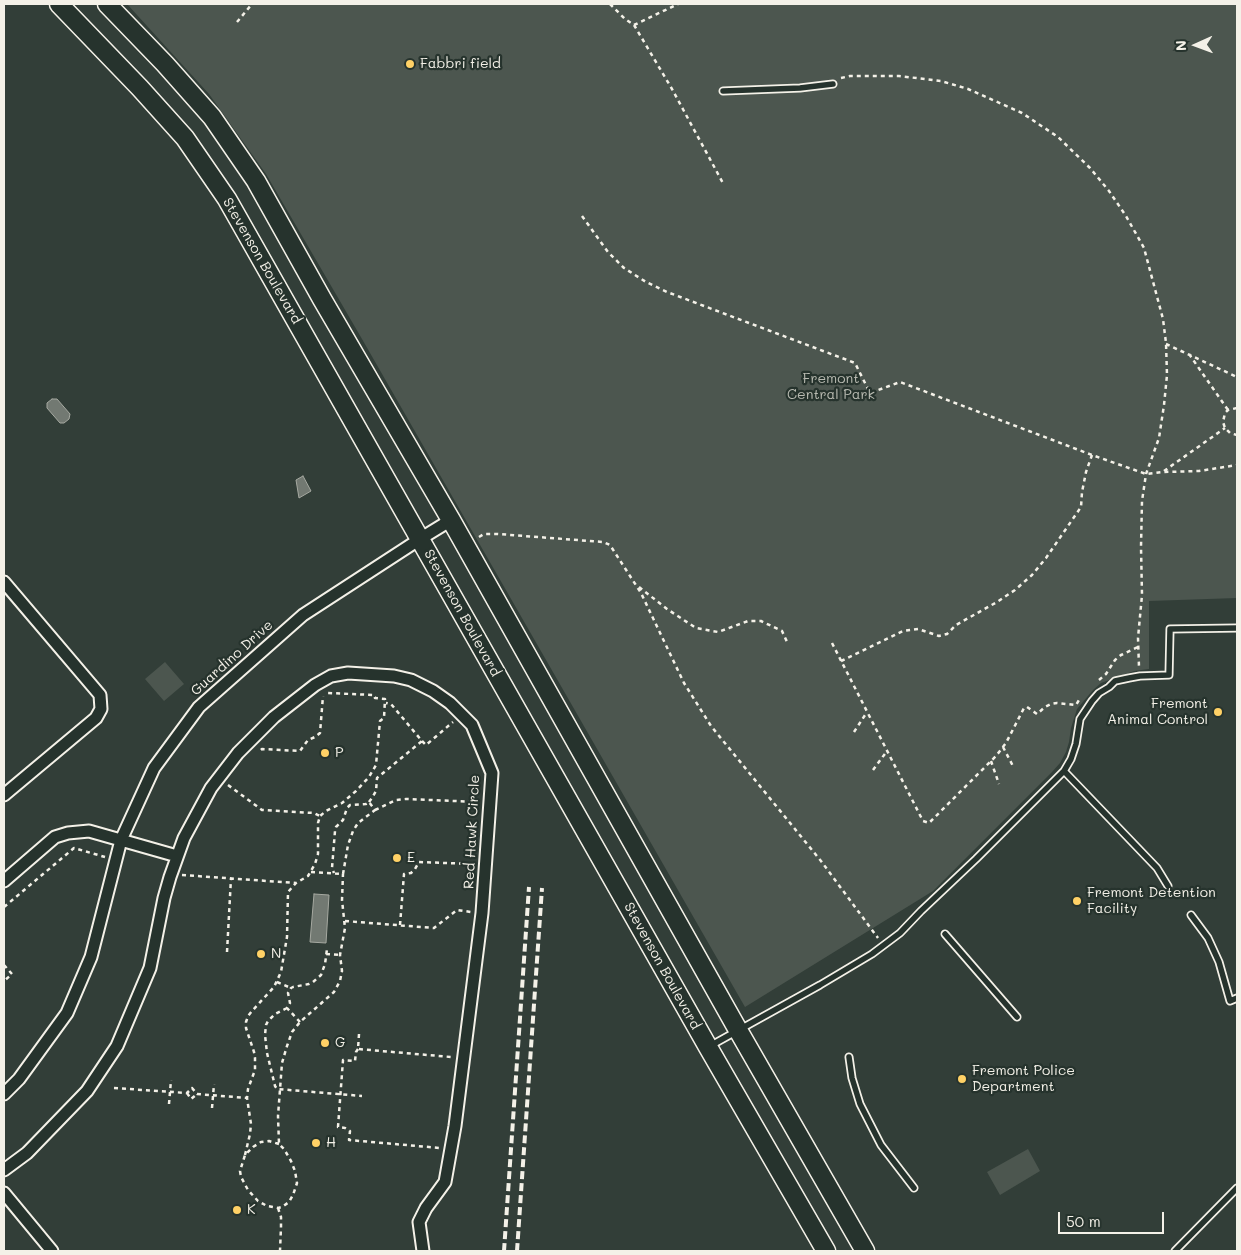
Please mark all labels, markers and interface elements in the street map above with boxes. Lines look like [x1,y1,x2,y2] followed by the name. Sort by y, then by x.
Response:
[1171,20,1221,70] north arrow
[1171,40,1190,51] text: N
[420,56,501,72] place label: Fabbri field
[404,58,416,70] marker: Fabbri field
[219,195,305,327] street label: Stevenson Boulevard
[787,371,875,404] park label: Fremont Central Park
[420,547,504,679] street label: Stevenson Boulevard
[188,617,276,699] street label: Guardino Drive
[1107,696,1208,729] place label: Fremont Animal Control
[1212,706,1224,718] marker: Fremont Animal Control
[335,745,344,761] place label: P
[319,747,331,759] marker: P
[461,775,483,889] street label: Red Hawk Circle
[407,850,415,866] place label: E
[391,852,403,864] marker: E
[1087,885,1216,918] place label: Fremont Detention Facility
[1071,895,1083,907] marker: Fremont Detention Facility
[620,900,704,1032] street label: Stevenson Boulevard
[271,946,281,962] place label: N
[255,948,267,960] marker: N
[335,1035,345,1051] place label: G
[319,1037,331,1049] marker: G
[972,1063,1075,1096] place label: Fremont Police Department
[956,1073,968,1085] marker: Fremont Police Department
[326,1135,336,1151] place label: H
[310,1137,322,1149] marker: H
[247,1202,255,1218] place label: K
[1061,1202,1167,1234] scale bar
[231,1204,243,1216] marker: K
[1066,1211,1101,1231] text: 50 m

